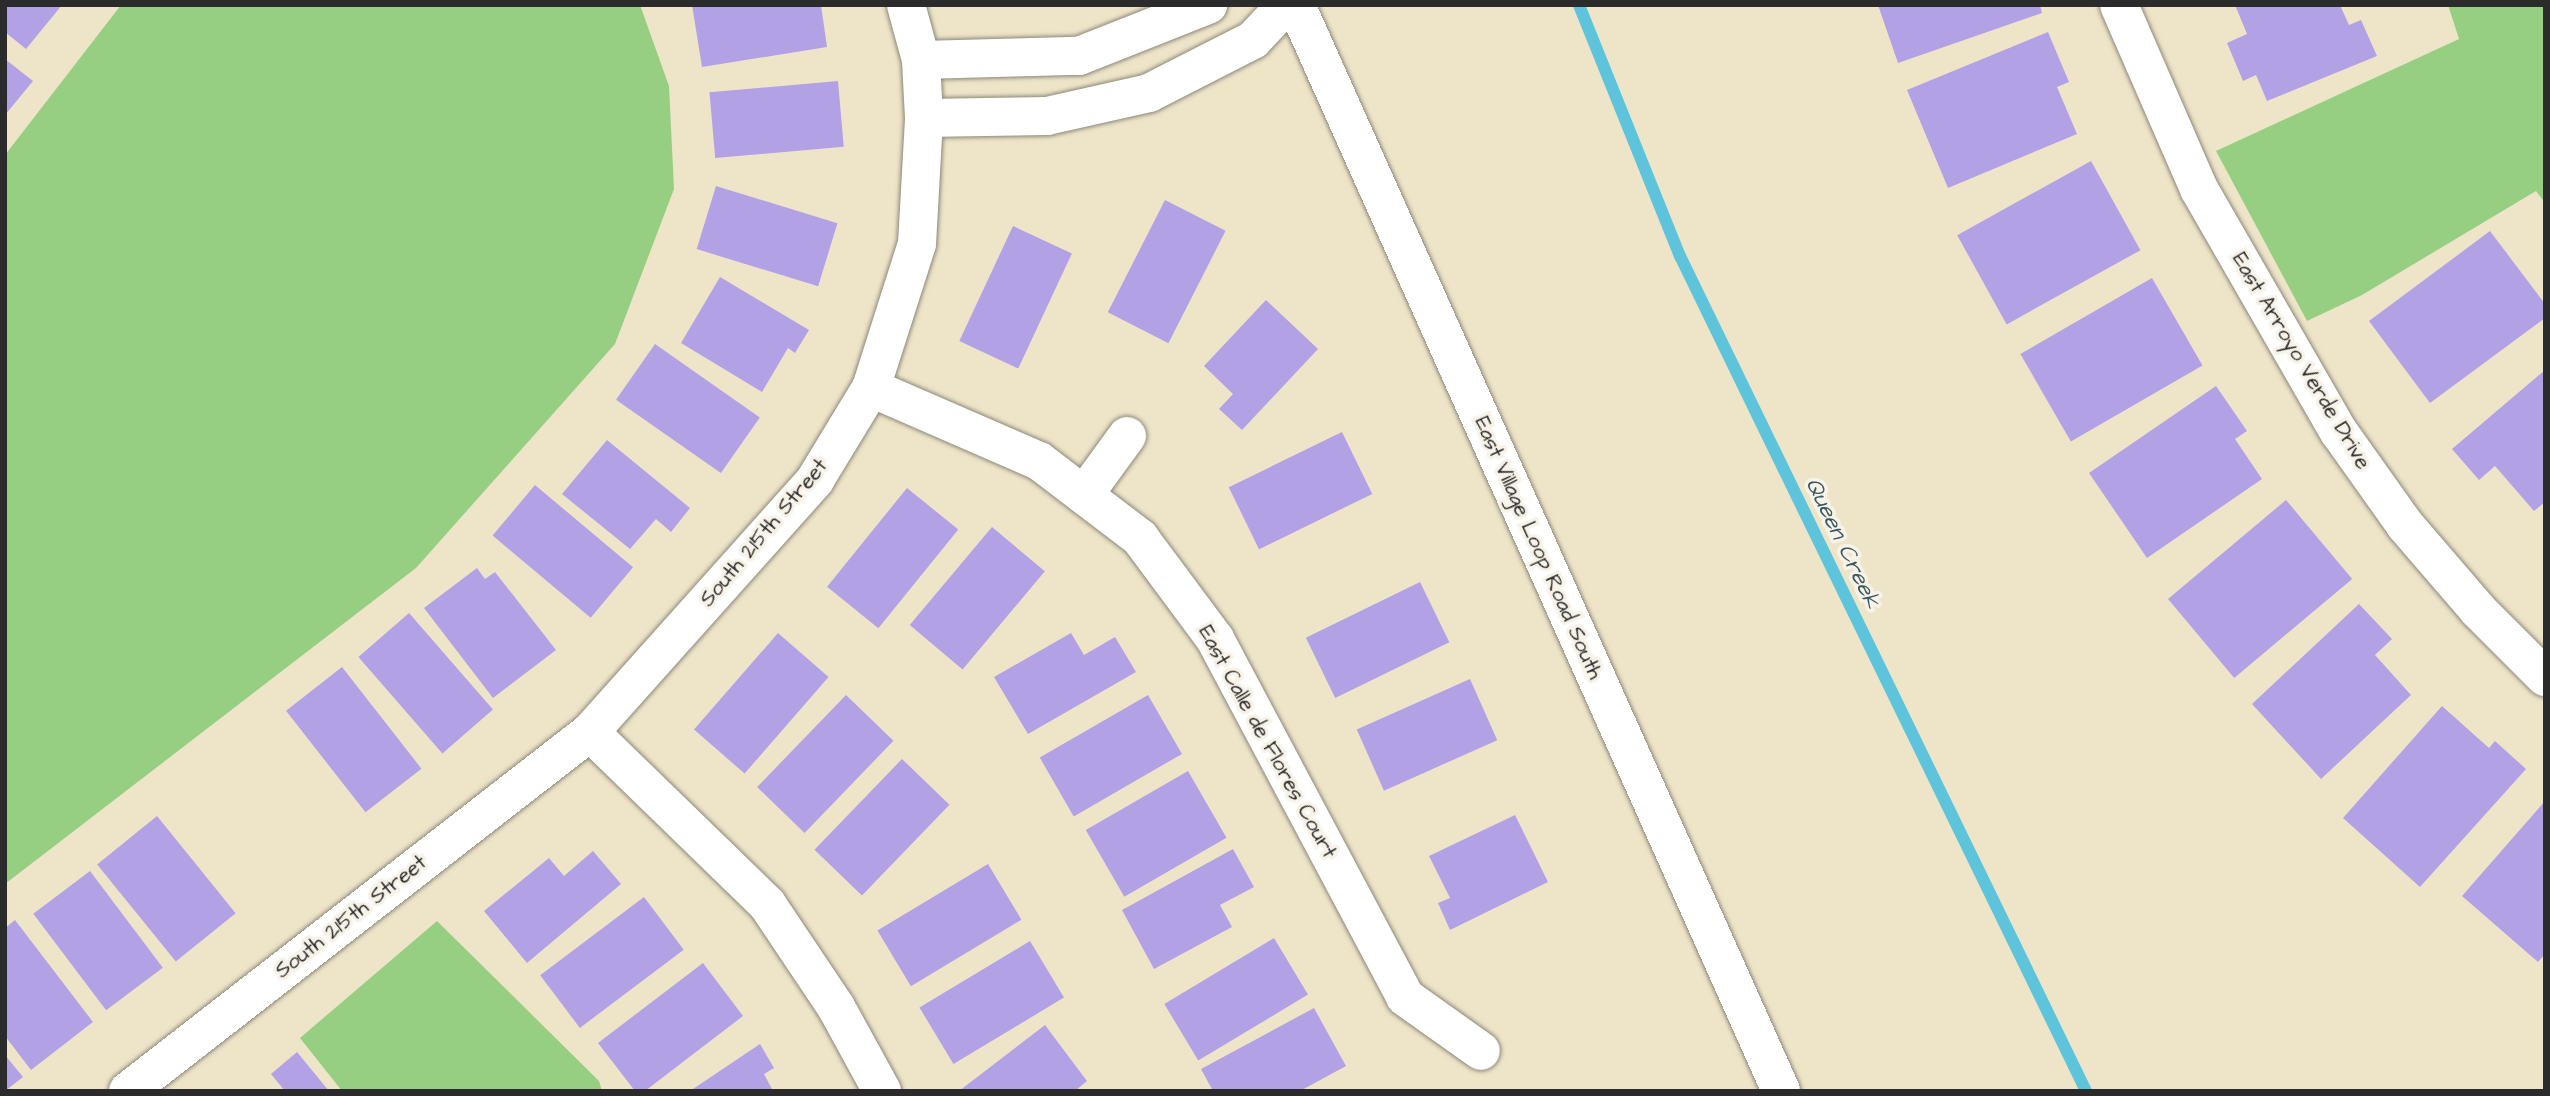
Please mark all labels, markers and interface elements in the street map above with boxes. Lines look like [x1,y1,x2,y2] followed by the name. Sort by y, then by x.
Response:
[2226,248,2376,474] street label: East Arroyo Verde Drive
[1469,413,1607,683] street label: East Village Loop Road South
[695,454,833,612] street label: South 215th Street
[1800,473,1886,613] water label: Queen Creek
[1192,621,1342,863] street label: East Calle de Flores Court
[270,850,432,984] street label: South 215th Street

